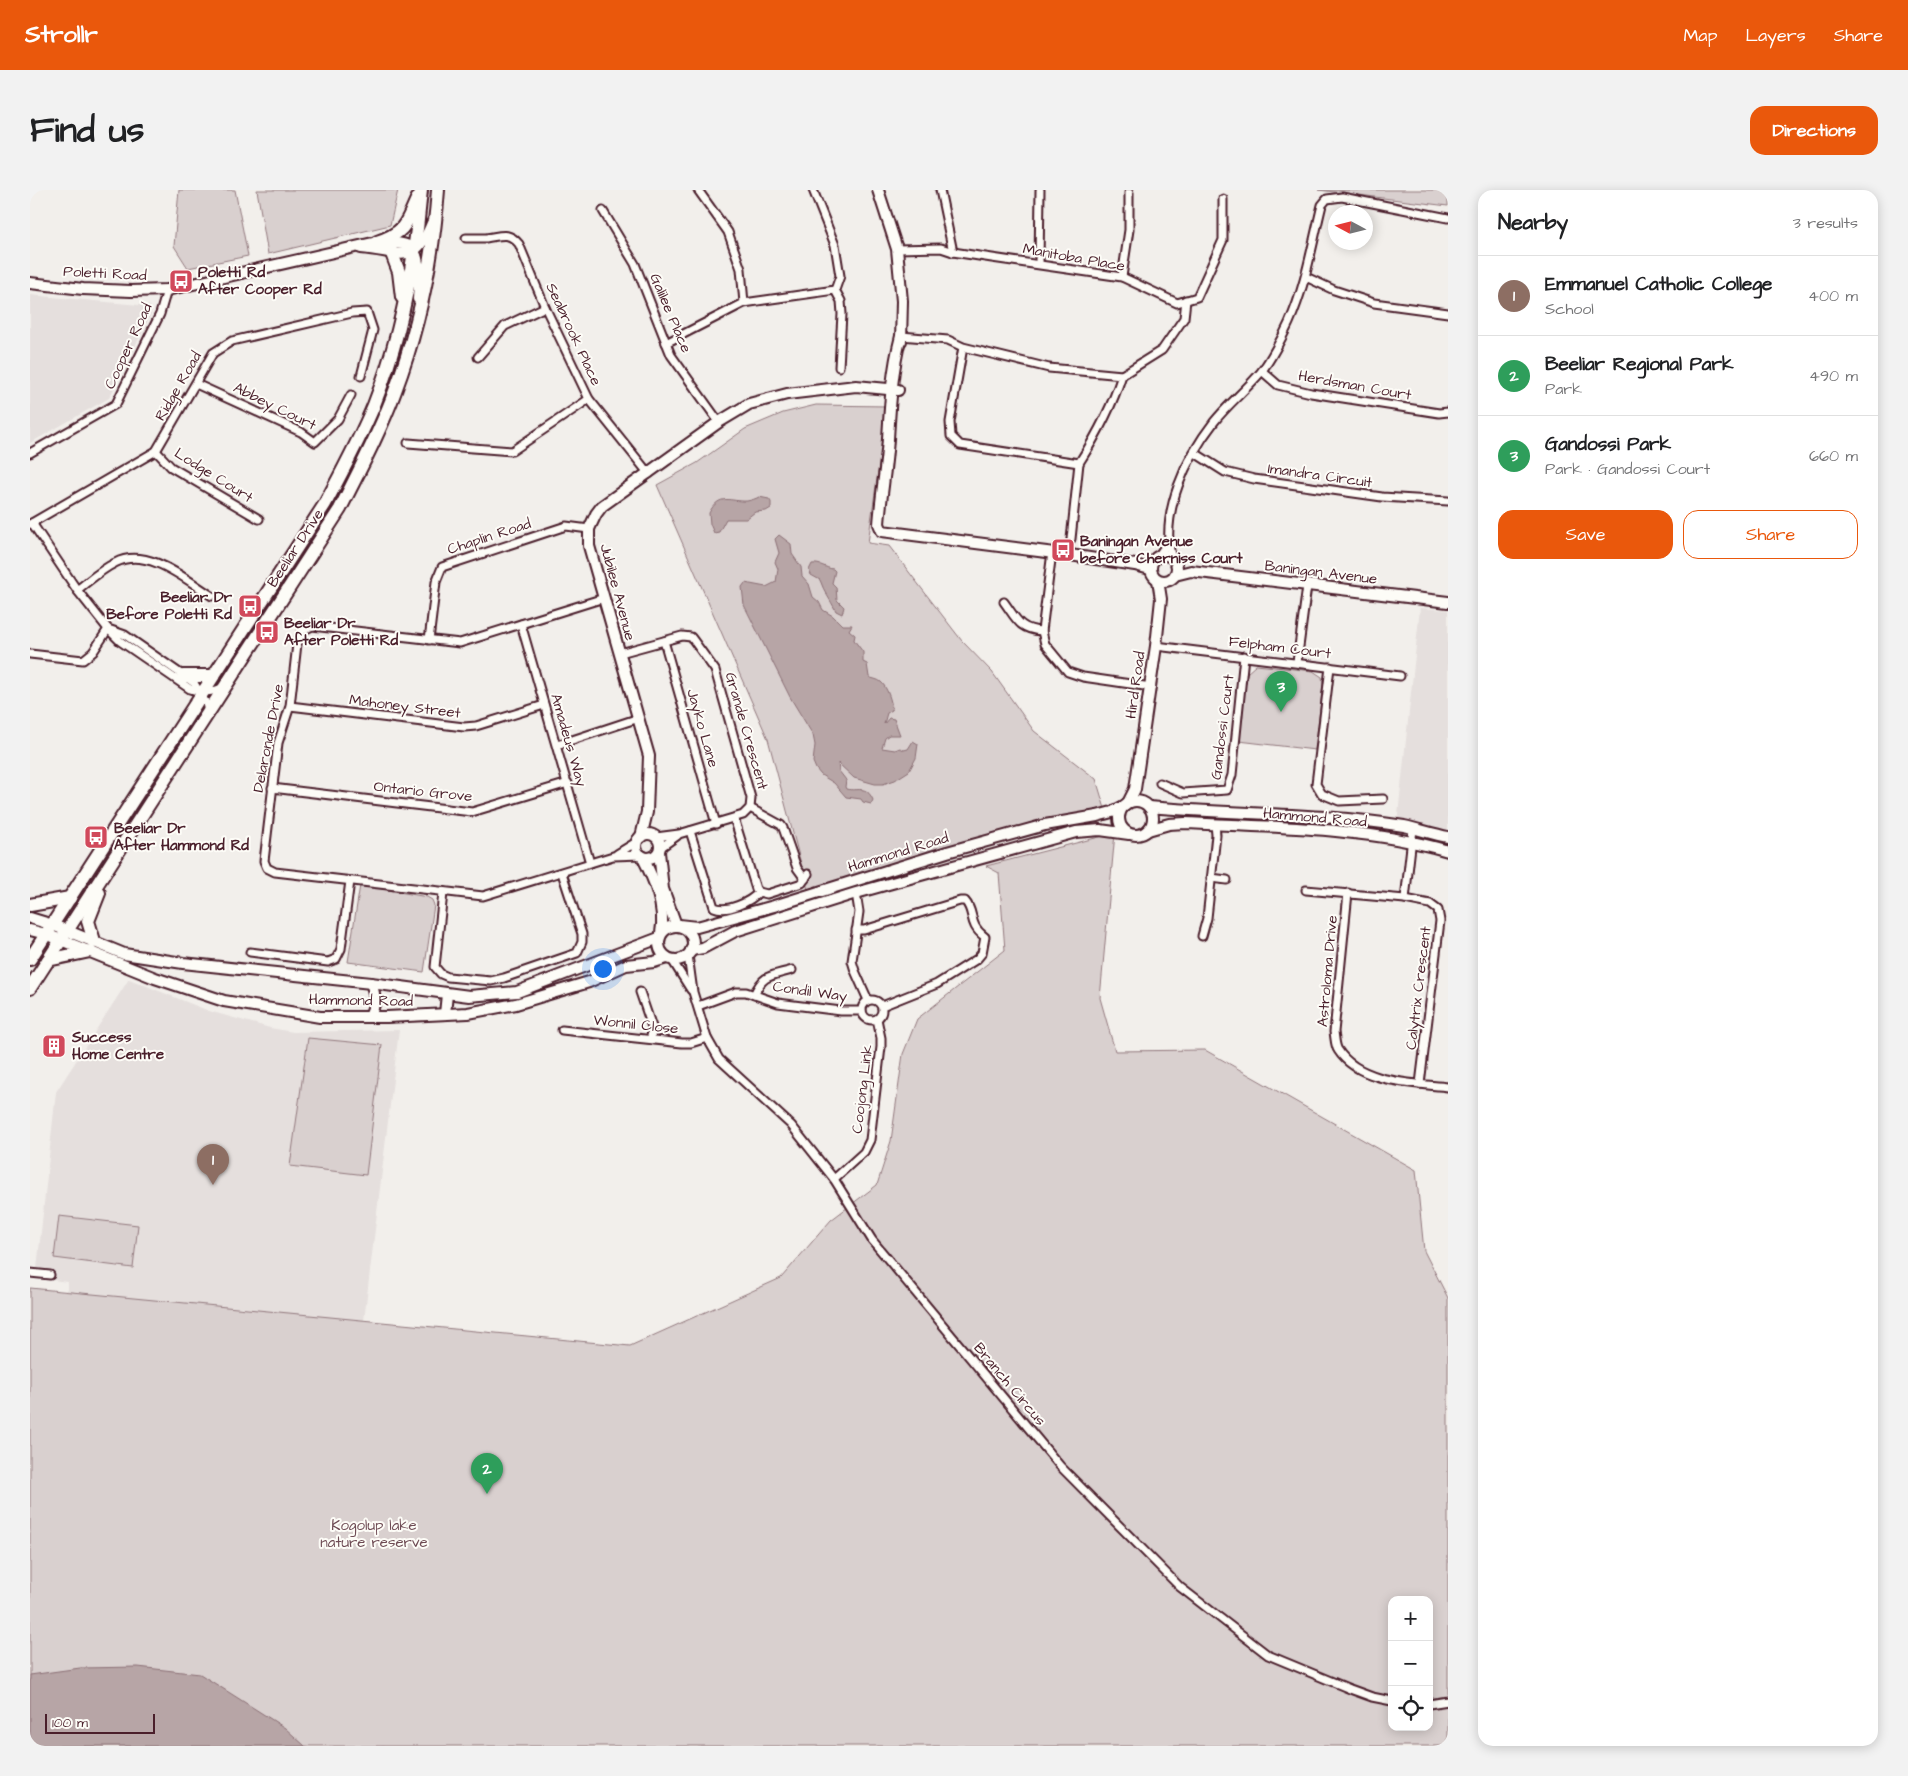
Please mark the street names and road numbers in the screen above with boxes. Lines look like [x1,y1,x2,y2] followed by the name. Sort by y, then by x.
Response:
[1021,238,1127,277] street label: Manitoba Place
[63,261,147,286] street label: Poletti Road
[644,270,697,356] street label: Galilee Place
[541,279,607,389] street label: Seabrook Place
[99,299,158,393] street label: Cooper Road
[150,347,208,425] street label: Ridge Road
[1297,365,1413,406] street label: Herdsman Court
[229,377,320,436] street label: Abbey Court
[170,443,257,509] street label: Lodge Court
[1266,458,1374,493] street label: Imandra Circuit
[262,505,329,592] street label: Beeliar Drive
[445,513,534,560] street label: Chaplin Road
[594,541,641,643] street label: Jubilee Avenue
[1263,555,1378,591] street label: Baningan Avenue
[1228,631,1332,664] street label: Felpham Court
[1120,650,1151,720] street label: Hird Road
[720,670,773,792] street label: Grande Crescent
[1206,673,1239,781] street label: Gandossi Court
[248,682,289,794] street label: Delaronde Drive
[680,686,724,770] street label: Jayko Lane
[348,689,462,725] street label: Mahoney Street
[544,691,592,789] street label: Amadeus Way
[373,776,473,807] street label: Ontario Grove
[1262,802,1368,833] street label: Hammond Road
[845,827,951,878] street label: Hammond Road
[1312,914,1343,1028] street label: Astroloma Drive
[1401,925,1437,1051] street label: Calytrix Crescent
[771,976,848,1008] street label: Condil Way
[309,989,414,1012] street label: Hammond Road
[592,1010,679,1039] street label: Wonnil Close
[847,1044,879,1135] street label: Coojong Link
[969,1338,1051,1431] street label: Branch Circus

